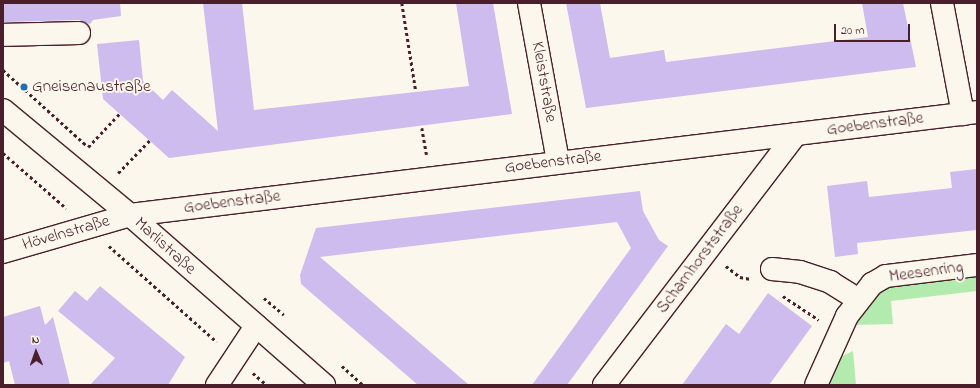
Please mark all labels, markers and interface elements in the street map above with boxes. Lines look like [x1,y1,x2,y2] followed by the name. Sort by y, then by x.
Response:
[836,16,912,42] scale bar
[841,22,864,40] text: 20 m
[527,40,561,124] street label: Kleiststraße
[32,77,151,97] place label: Gneisenaustraße
[19,82,29,92] marker: Gneisenaustraße
[825,108,925,140] street label: Goebenstraße
[503,146,603,178] street label: Goebenstraße
[182,186,282,218] street label: Goebenstraße
[652,200,748,318] street label: Scharnhorststraße
[20,211,112,255] street label: Hövelnstraße
[130,213,200,279] street label: Marlistraße
[888,257,964,287] street label: Meesenring
[16,332,56,372] north arrow
[32,332,40,348] text: N

